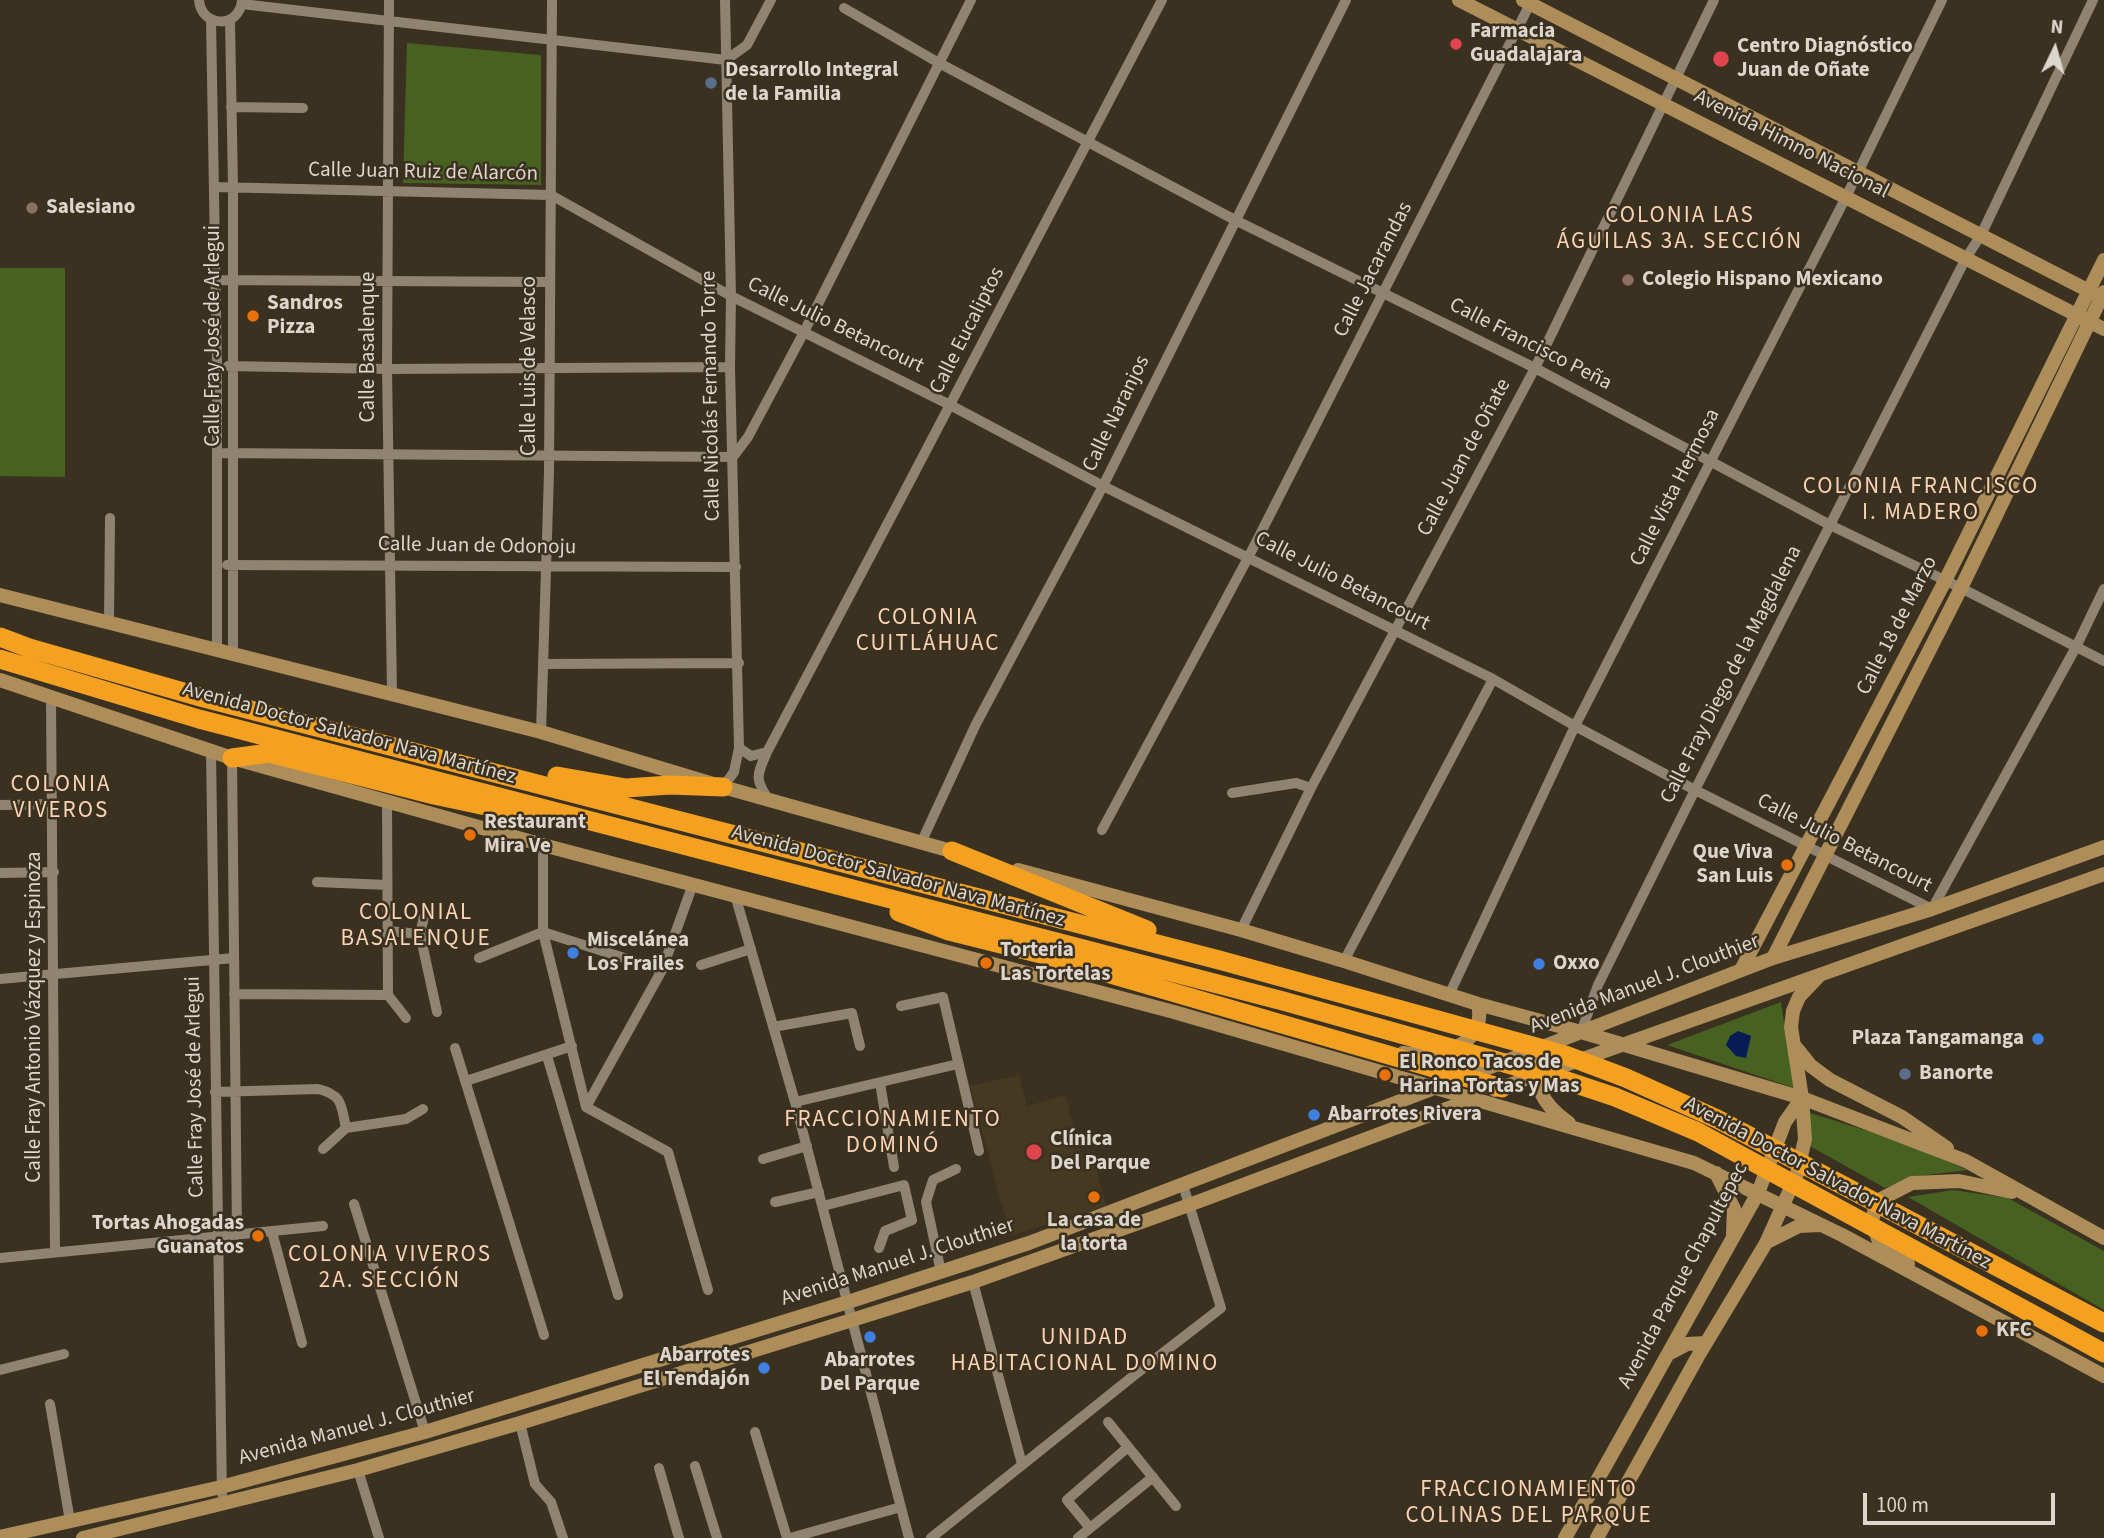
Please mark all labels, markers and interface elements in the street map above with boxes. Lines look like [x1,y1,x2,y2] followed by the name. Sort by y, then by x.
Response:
[2020,14,2090,84] north arrow
[2049,14,2064,42] text: N
[1470,19,1582,69] place label: Farmacia Guadalajara
[1737,34,1913,84] place label: Centro Diagnóstico Juan de Oñate
[1448,36,1464,52] marker: Farmacia Guadalajara
[1711,49,1731,69] marker: Centro Diagnóstico Juan de Oñate
[725,58,898,108] place label: Desarrollo Integral de la Familia
[703,75,719,91] marker: Desarrollo Integral de la Familia
[1689,85,1893,205] street label: Avenida Himno Nacional
[308,158,538,188] street label: Calle Juan Ruiz de Alarcón
[46,195,135,221] place label: Salesiano
[1329,198,1419,342] street label: Calle Jacarandas
[24,200,40,216] marker: Salesiano
[1559,203,1801,257] district label: COLONIA LAS ÁGUILAS 3A. SECCIÓN
[201,225,227,447] street label: Calle Fray José de Arlegui
[925,263,1011,399] street label: Calle Eucaliptos
[1642,267,1883,293] place label: Colegio Hispano Mexicano
[697,270,727,522] street label: Calle Nicolás Fernando Torre
[356,272,382,422] street label: Calle Basalenque
[743,272,927,380] street label: Calle Julio Betancourt
[1620,272,1636,288] marker: Colegio Hispano Mexicano
[517,276,543,456] street label: Calle Luis de Velasco
[267,291,343,341] place label: Sandros Pizza
[1445,293,1615,397] street label: Calle Francisco Peña
[245,308,261,324] marker: Sandros Pizza
[1078,352,1156,476] street label: Calle Naranjos
[1413,375,1517,541] street label: Calle Juan de Oñate
[1625,405,1727,571] street label: Calle Vista Hermosa
[1805,474,2037,528] district label: COLONIA FRANCISCO I. MADERO
[1250,527,1434,637] street label: Calle Julio Betancourt
[378,533,576,561] street label: Calle Juan de Odonoju
[1656,542,1808,808] street label: Calle Fray Diego de la Magdalena
[1852,552,1944,700] street label: Calle 18 de Marzo
[857,605,999,659] district label: COLONIA CUITLÁHUAC
[180,677,518,791] street label: Avenida Doctor Salvador Nava Martínez
[11,772,111,826] district label: COLONIA VIVEROS
[1752,789,1936,899] street label: Calle Julio Betancourt
[484,810,586,860] place label: Restaurant Mira Ve
[729,820,1067,934] street label: Avenida Doctor Salvador Nava Martínez
[462,827,478,843] marker: Restaurant Mira Ve
[1693,840,1773,890] place label: Que Viva San Luis
[22,851,48,1183] street label: Calle Fray Antonio Vázquez y Espinoza
[1779,857,1795,873] marker: Que Viva San Luis
[342,900,490,954] district label: COLONIAL BASALENQUE
[587,928,689,978] place label: Miscelánea Los Frailes
[1527,930,1763,1040] street label: Avenida Manuel J. Clouthier
[1000,938,1110,988] place label: Torteria Las Tortelas
[565,945,581,961] marker: Miscelánea Los Frailes
[1553,951,1600,977] place label: Oxxo
[978,955,994,971] marker: Torteria Las Tortelas
[1531,956,1547,972] marker: Oxxo
[181,976,211,1198] street label: Calle Fray José de Arlegui
[1852,1026,2024,1052] place label: Plaza Tangamanga
[2030,1031,2046,1047] marker: Plaza Tangamanga
[1399,1050,1579,1100] place label: El Ronco Tacos de Harina Tortas y Mas
[1919,1061,1993,1087] place label: Banorte
[1897,1066,1913,1082] marker: Banorte
[1377,1067,1393,1083] marker: El Ronco Tacos de Harina Tortas y Mas
[1679,1092,1995,1276] street label: Avenida Doctor Salvador Nava Martínez
[1328,1102,1482,1128] place label: Abarrotes Rivera
[786,1107,1000,1161] district label: FRACCIONAMIENTO DOMINÓ
[1306,1107,1322,1123] marker: Abarrotes Rivera
[1050,1127,1150,1177] place label: Clínica Del Parque
[1024,1142,1044,1162] marker: Clínica Del Parque
[1614,1159,1754,1393] street label: Avenida Parque Chapultepec
[1086,1189,1102,1205] marker: La casa de la torta
[1047,1208,1141,1258] place label: La casa de la torta
[92,1211,244,1261] place label: Tortas Ahogadas Guanatos
[778,1213,1018,1313] street label: Avenida Manuel J. Clouthier
[250,1228,266,1244] marker: Tortas Ahogadas Guanatos
[290,1242,490,1296] district label: COLONIA VIVEROS 2A. SECCIÓN
[1996,1318,2032,1344] place label: KFC
[1974,1323,1990,1339] marker: KFC
[953,1325,1217,1379] district label: UNIDAD HABITACIONAL DOMINO
[862,1329,878,1345] marker: Abarrotes Del Parque
[643,1343,750,1393] place label: Abarrotes El Tendajón
[820,1348,920,1398] place label: Abarrotes Del Parque
[756,1360,772,1376] marker: Abarrotes El Tendajón
[236,1384,478,1472] street label: Avenida Manuel J. Clouthier
[1408,1477,1650,1531] district label: FRACCIONAMIENTO COLINAS DEL PARQUE
[1866,1478,2058,1522] scale bar
[1876,1490,1929,1520] text: 100 m

